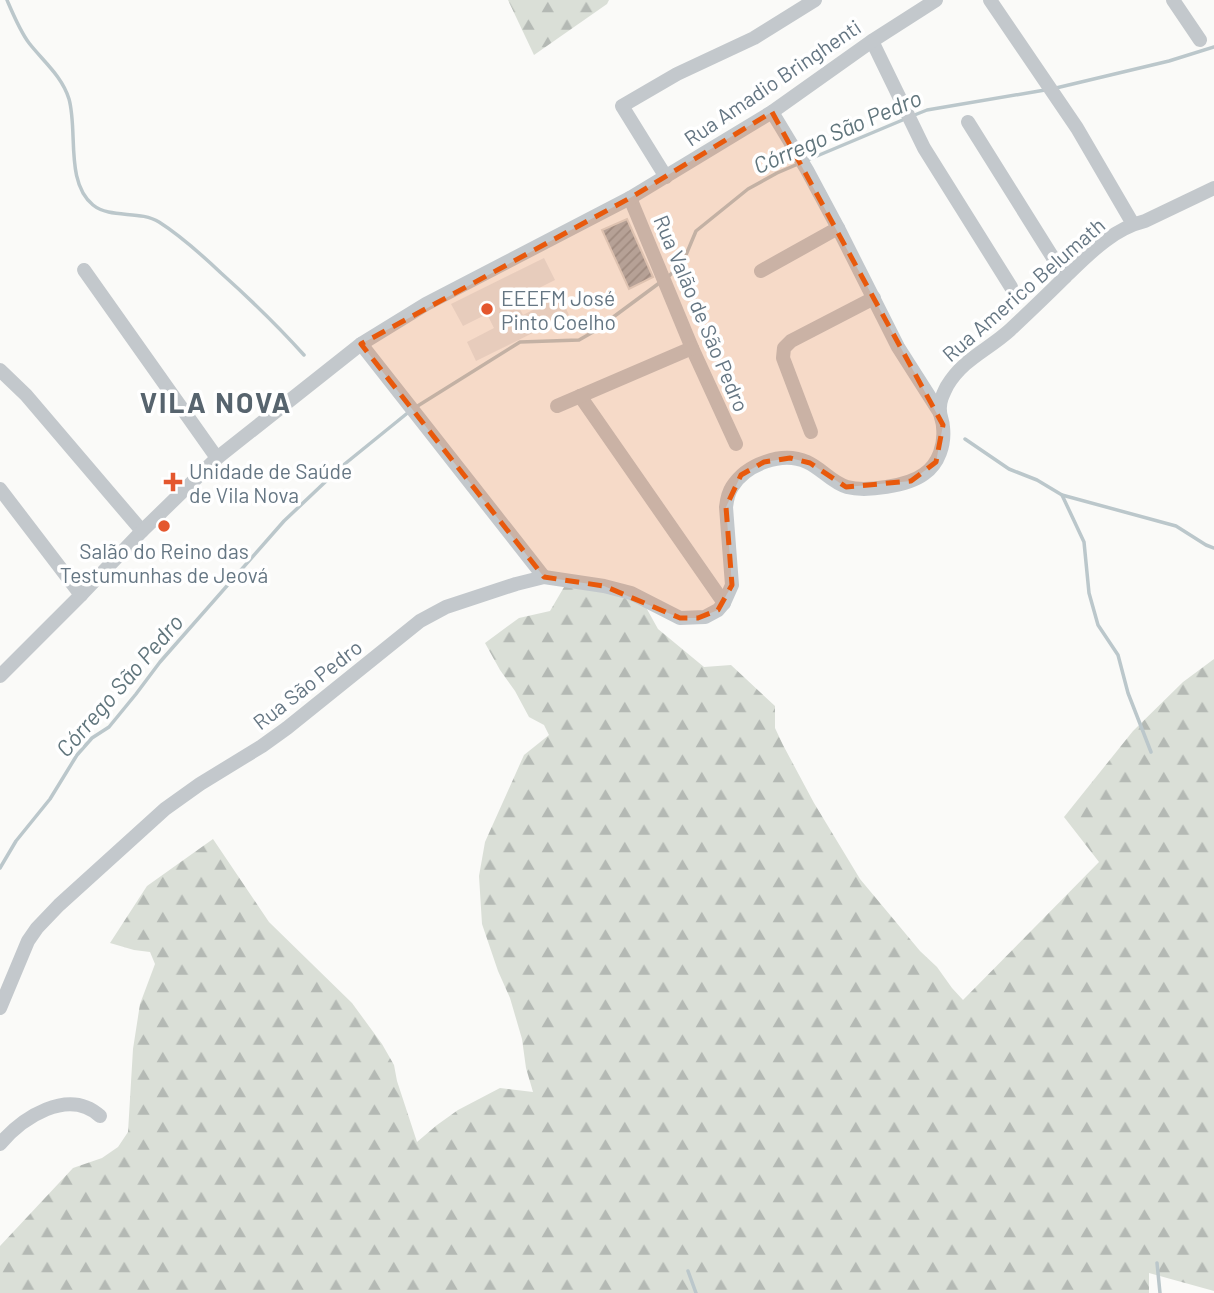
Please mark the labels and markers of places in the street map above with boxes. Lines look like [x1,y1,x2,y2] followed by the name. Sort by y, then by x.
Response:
[501,285,616,334] place label: EEEFM José Pinto Coelho
[479,301,495,317] marker: EEEFM José Pinto Coelho
[189,458,352,507] place label: Unidade de Saúde de Vila Nova
[163,472,183,492] marker: Unidade de Saúde de Vila Nova
[156,518,172,534] marker: Salão do Reino das Testumunhas de Jeová
[60,538,268,587] place label: Salão do Reino das Testumunhas de Jeová

